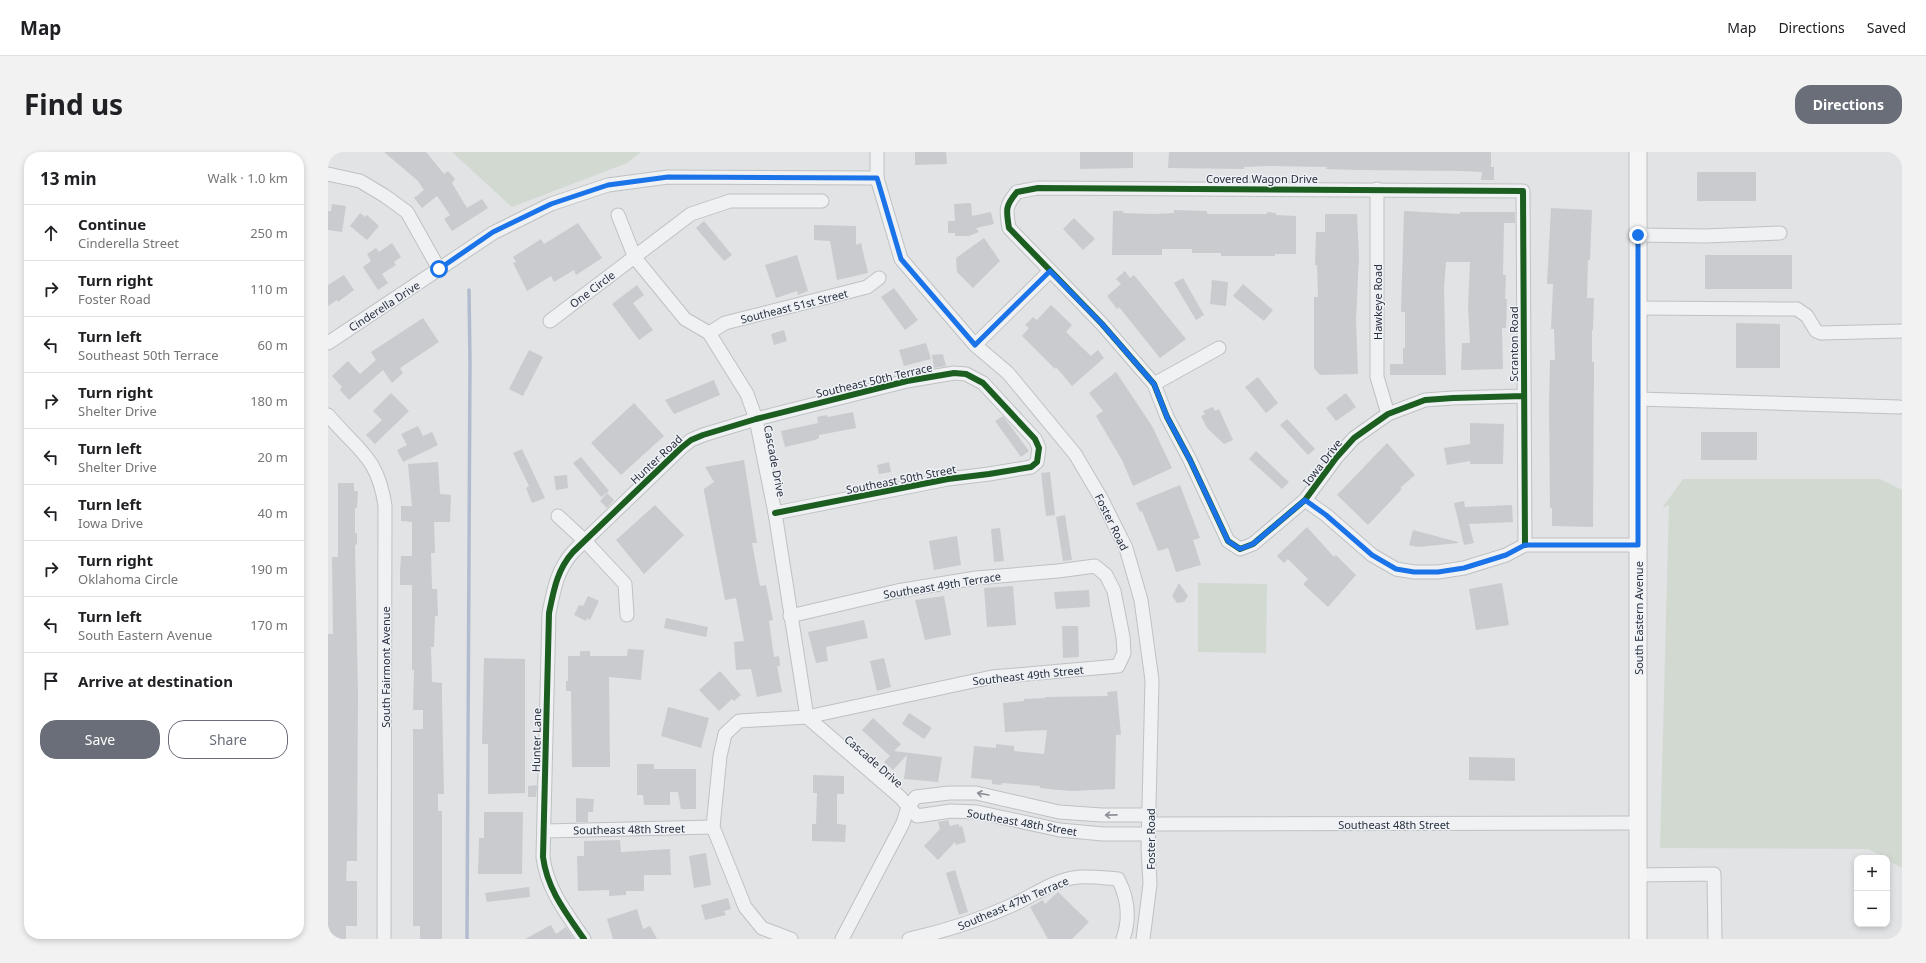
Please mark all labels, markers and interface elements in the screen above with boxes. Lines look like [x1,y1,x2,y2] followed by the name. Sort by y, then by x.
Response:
[20,15,61,41] text: Map
[1727,18,1756,37] text: Map
[1778,18,1845,37] text: Directions
[1867,18,1906,37] text: Saved
[24,85,123,123] text: Find us
[1795,85,1902,124] button: Directions
[40,167,97,190] text: 13 min
[208,169,288,187] text: Walk · 1.0 km
[1206,171,1318,186] street label: Covered Wagon Drive
[78,214,146,234] text: Continue
[40,222,62,244] icon: ahead
[250,224,288,242] text: 250 m
[1629,226,1647,244] route end
[78,234,179,252] text: Cinderella Street
[430,260,448,278] route start
[1370,264,1385,340] street label: Hawkeye Road
[566,267,618,311] street label: One Circle
[78,270,153,290] text: Turn right
[346,277,422,335] street label: Cinderella Drive
[40,278,62,300] icon: right
[250,280,288,298] text: 110 m
[739,285,849,327] street label: Southeast 51st Street
[78,290,151,308] text: Foster Road
[1506,306,1521,382] street label: Scranton Road
[78,326,142,346] text: Turn left
[40,334,62,356] icon: left
[258,336,288,354] text: 60 m
[78,346,219,364] text: Southeast 50th Terrace
[814,359,934,401] street label: Southeast 50th Terrace
[78,382,153,402] text: Turn right
[40,390,62,412] icon: right
[250,392,288,410] text: 180 m
[78,402,157,420] text: Shelter Drive
[761,424,789,498] street label: Cascade Drive
[627,431,685,487] street label: Hunter Road
[1299,436,1345,488] street label: Iowa Drive
[78,438,142,458] text: Turn left
[40,446,62,468] icon: left
[258,448,288,466] text: 20 m
[78,458,157,476] text: Shelter Drive
[845,461,957,497] street label: Southeast 50th Street
[1092,491,1132,553] street label: Foster Road
[78,494,142,514] text: Turn left
[40,502,62,524] icon: left
[258,504,288,522] text: 40 m
[78,514,143,532] text: Iowa Drive
[78,550,153,570] text: Turn right
[40,558,62,580] icon: right
[250,560,288,578] text: 190 m
[1631,561,1646,675] street label: South Eastern Avenue
[882,568,1002,602] street label: Southeast 49th Terrace
[78,570,178,588] text: Oklahoma Circle
[78,606,142,626] text: Turn left
[378,606,393,728] street label: South Fairmont Avenue
[40,614,62,636] icon: left
[250,616,288,634] text: 170 m
[78,626,212,644] text: South Eastern Avenue
[972,662,1084,688] street label: Southeast 49th Street
[40,670,62,692] icon: arrive
[78,671,233,691] text: Arrive at destination
[528,708,544,772] street label: Hunter Lane
[40,720,160,759] button: Save
[168,720,288,759] button: Share
[842,731,906,791] street label: Cascade Drive
[977,790,990,798] one-way arrow
[966,805,1078,839] street label: Southeast 48th Street
[1143,808,1158,870] street label: Foster Road
[1105,811,1118,819] one-way arrow
[1338,817,1450,832] street label: Southeast 48th Street
[573,821,685,837] street label: Southeast 48th Street
[1854,855,1890,927] map controls
[1854,855,1890,891] button: +
[955,873,1071,933] street label: Southeast 47th Terrace
[1854,891,1890,927] button: −

